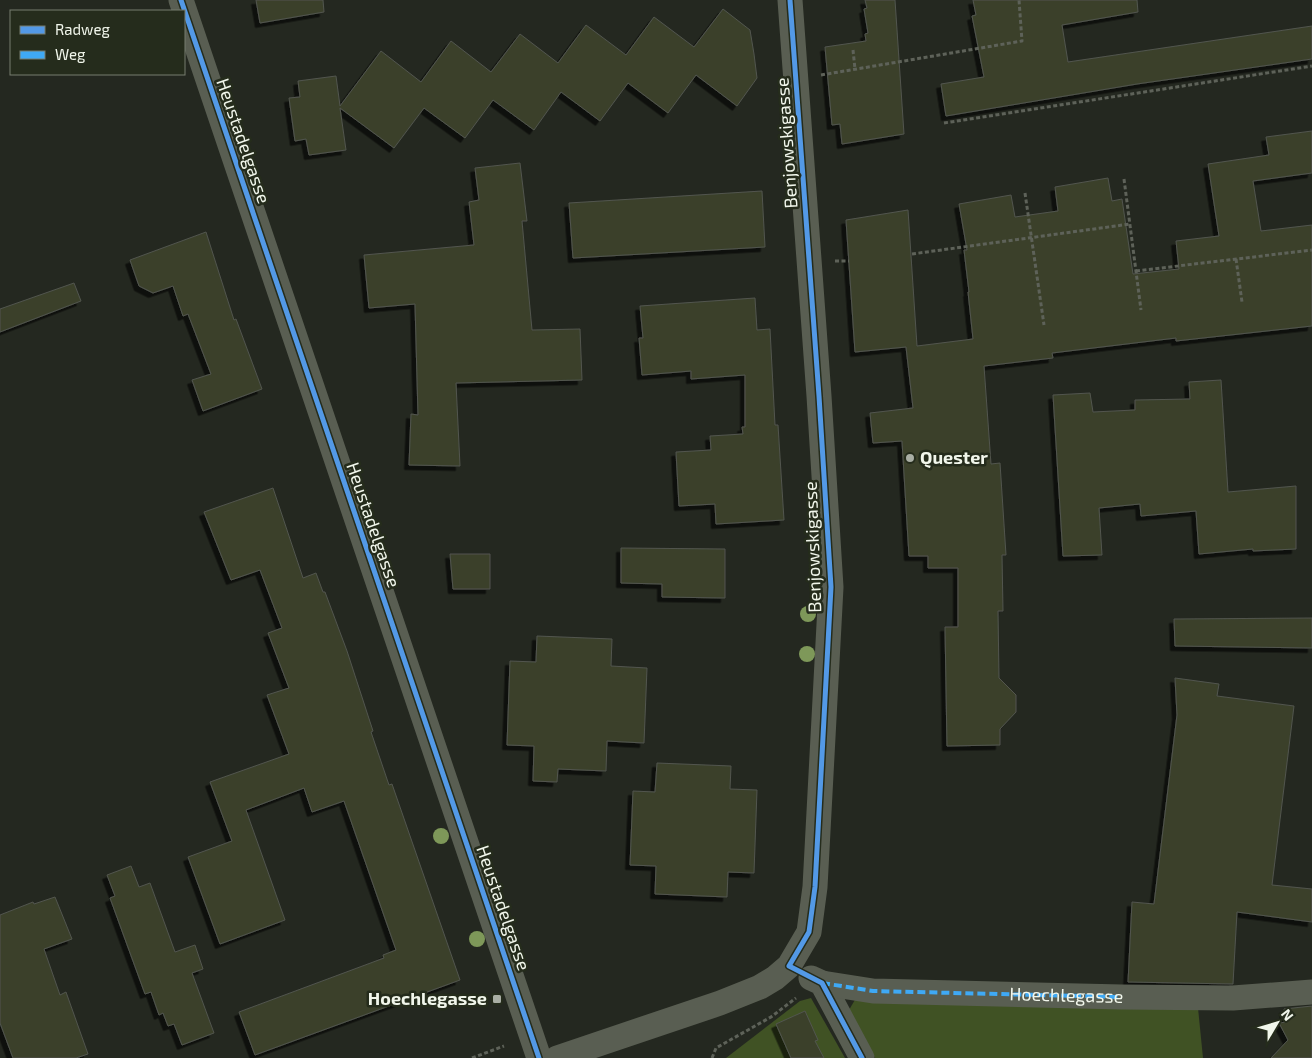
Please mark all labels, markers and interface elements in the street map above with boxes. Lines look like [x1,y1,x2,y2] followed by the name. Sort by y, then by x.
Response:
[10,10,185,75] legend
[55,20,110,38] text: Radweg
[55,45,86,63] text: Weg
[212,75,276,206] street label: Heustadelgasse
[770,77,802,209] street label: Benjowskigasse
[920,446,988,468] place label: Quester
[904,452,916,464] marker: Quester
[342,459,406,590] street label: Heustadelgasse
[799,481,825,613] street label: Benjowskigasse
[472,842,536,973] street label: Heustadelgasse
[1009,982,1124,1007] street label: Hoechlegasse
[368,987,487,1009] place label: Hoechlegasse
[491,993,503,1005] marker: Hoechlegasse
[1252,998,1302,1048] north arrow
[1278,1005,1297,1024] text: N

